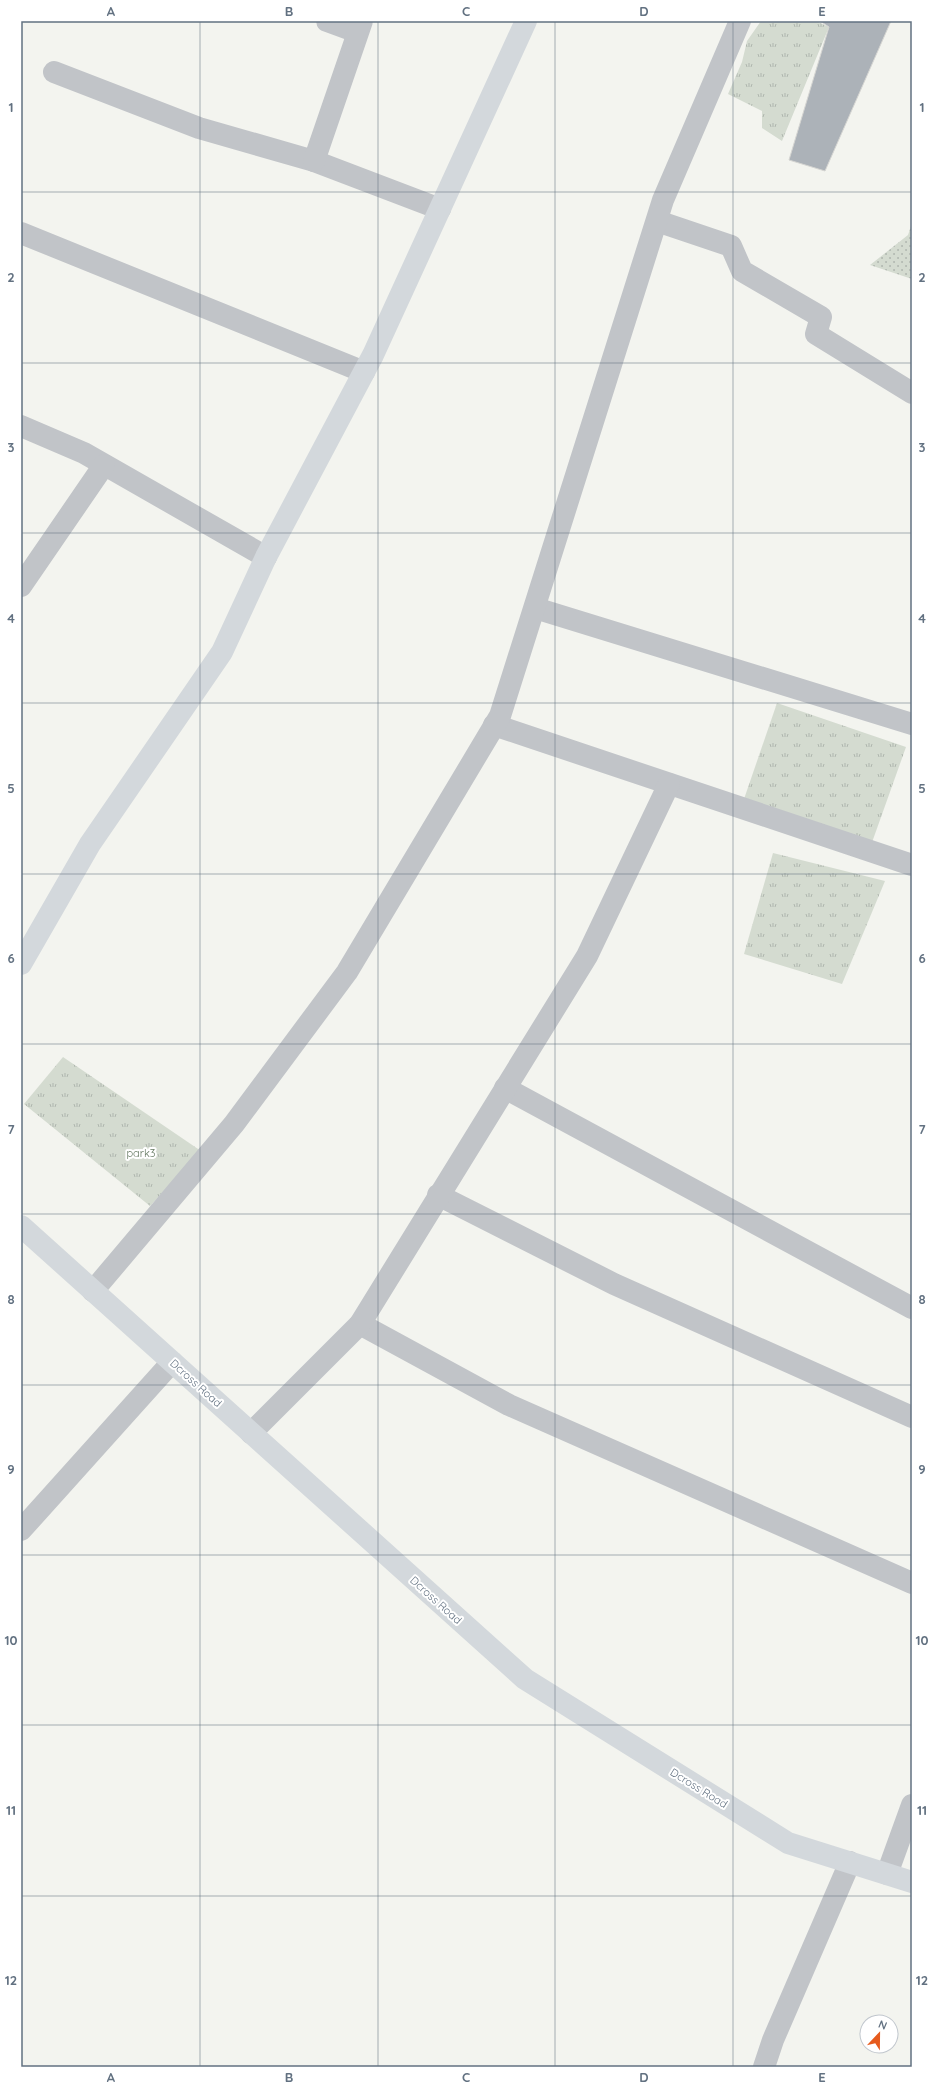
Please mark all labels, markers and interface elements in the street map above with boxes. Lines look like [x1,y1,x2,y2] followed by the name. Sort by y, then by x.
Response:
[107,3,116,19] text: A
[285,3,293,19] text: B
[462,3,470,19] text: C
[639,3,649,19] text: D
[818,3,826,19] text: E
[8,99,14,115] text: 1
[919,99,925,115] text: 1
[7,269,15,285] text: 2
[918,269,926,285] text: 2
[8,439,15,455] text: 3
[919,439,926,455] text: 3
[7,610,15,626] text: 4
[918,610,926,626] text: 4
[7,780,15,796] text: 5
[918,780,926,796] text: 5
[7,950,15,966] text: 6
[918,950,926,966] text: 6
[7,1121,15,1137] text: 7
[918,1121,926,1137] text: 7
[126,1146,156,1160] park label: park3
[7,1291,15,1307] text: 8
[918,1291,926,1307] text: 8
[167,1356,225,1410] street label: Dcross Road
[7,1461,15,1477] text: 9
[918,1461,926,1477] text: 9
[407,1573,465,1627] street label: Dcross Road
[4,1632,18,1648] text: 10
[915,1632,929,1648] text: 10
[668,1765,730,1811] street label: Dcross Road
[6,1802,16,1818] text: 11
[917,1802,927,1818] text: 11
[5,1972,17,1988] text: 12
[916,1972,928,1988] text: 12
[859,2014,899,2054] north arrow
[876,2017,889,2033] text: N
[107,2069,116,2085] text: A
[285,2069,293,2085] text: B
[462,2069,470,2085] text: C
[639,2069,649,2085] text: D
[818,2069,826,2085] text: E

